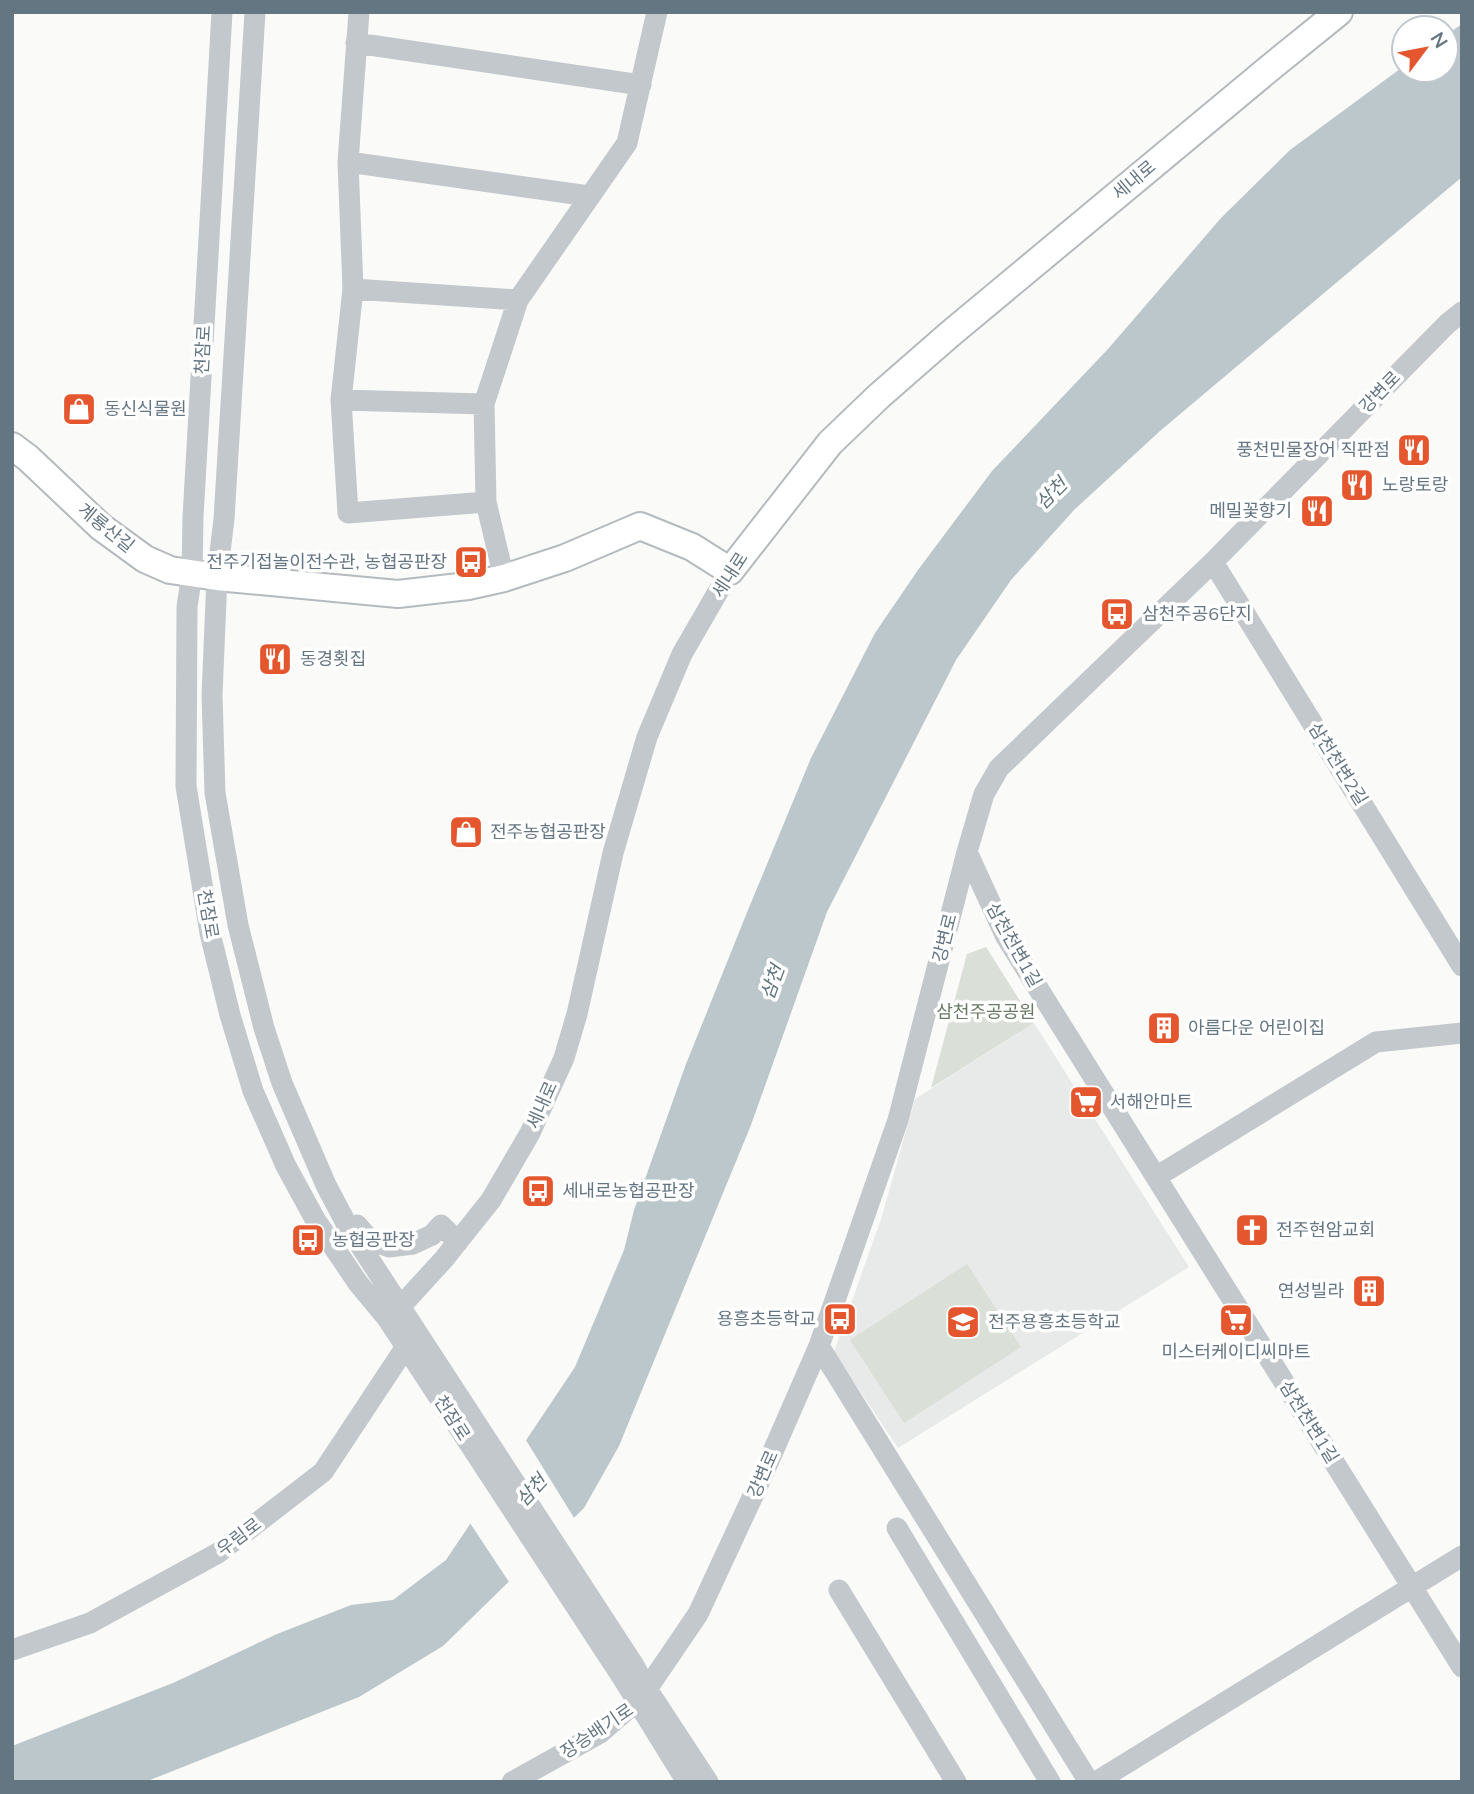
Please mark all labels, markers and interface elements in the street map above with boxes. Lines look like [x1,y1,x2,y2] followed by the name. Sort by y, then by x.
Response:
[1390,14,1460,84] north arrow
[1425,28,1453,52] text: N
[1107,155,1160,204] street label: 세내로
[190,325,215,375] street label: 천잠로
[1354,366,1405,418] street label: 강변로
[60,390,98,428] shop icon: 동신식물원
[104,397,187,420] place label: 동신식물원
[1395,431,1433,469] restaurant icon: 풍천민물장어 직판점
[1236,438,1390,461] place label: 풍천민물장어 직판점
[1338,466,1376,504] restaurant icon: 노랑토랑
[1030,471,1073,514] water label: 삼천
[1382,473,1448,496] place label: 노랑토랑
[1298,492,1336,530] restaurant icon: 메밀꽃향기
[73,498,139,557] street label: 계룡산길
[1209,499,1292,522] place label: 메밀꽃향기
[452,543,490,581] bus stop icon: 전주기접놀이전수관, 농협공판장
[706,548,753,602] street label: 세내로
[206,550,447,573] place label: 전주기접놀이전수관, 농협공판장
[1098,595,1136,633] bus stop icon: 삼천주공6단지
[1142,602,1252,625] place label: 삼천주공6단지
[256,640,294,678] restaurant icon: 동경횟집
[300,647,366,670] place label: 동경횟집
[1304,718,1373,810] street label: 삼천천변2길
[447,813,485,851] shop icon: 전주농협공판장
[490,820,606,843] place label: 전주농협공판장
[193,887,224,940] street label: 천잠로
[982,898,1047,991] street label: 삼천천변1길
[927,911,962,965] street label: 강변로
[755,960,790,1003] water label: 삼천
[936,1000,1036,1023] park label: 삼천주공공원
[1145,1009,1183,1047] building icon: 아름다운 어린이집
[1188,1016,1325,1039] place label: 아름다운 어린이집
[521,1077,562,1132] street label: 세내로
[1067,1083,1105,1121] supermarket icon: 서해안마트
[1110,1090,1193,1113] place label: 서해안마트
[519,1172,557,1210] bus stop icon: 세내로농협공판장
[562,1179,694,1202] place label: 세내로농협공판장
[1233,1211,1271,1249] church icon: 전주현암교회
[1276,1218,1375,1241] place label: 전주현암교회
[289,1221,327,1259] bus stop icon: 농협공판장
[332,1228,415,1251] place label: 농협공판장
[1350,1272,1388,1310] building icon: 연성빌라
[1278,1279,1344,1302] place label: 연성빌라
[821,1300,859,1338] bus stop icon: 용흥초등학교
[1217,1301,1255,1339] supermarket icon: 미스터케이디씨마트
[944,1303,982,1341] school or university icon: 전주용흥초등학교
[717,1307,816,1330] place label: 용흥초등학교
[988,1310,1120,1333] place label: 전주용흥초등학교
[1161,1340,1311,1363] place label: 미스터케이디씨마트
[1275,1376,1344,1468] street label: 삼천천변1길
[429,1391,476,1445] street label: 천잠로
[742,1446,783,1501] street label: 강변로
[510,1468,553,1511] water label: 삼천
[212,1512,265,1561] street label: 우림로
[556,1698,637,1763] street label: 장승배기로

